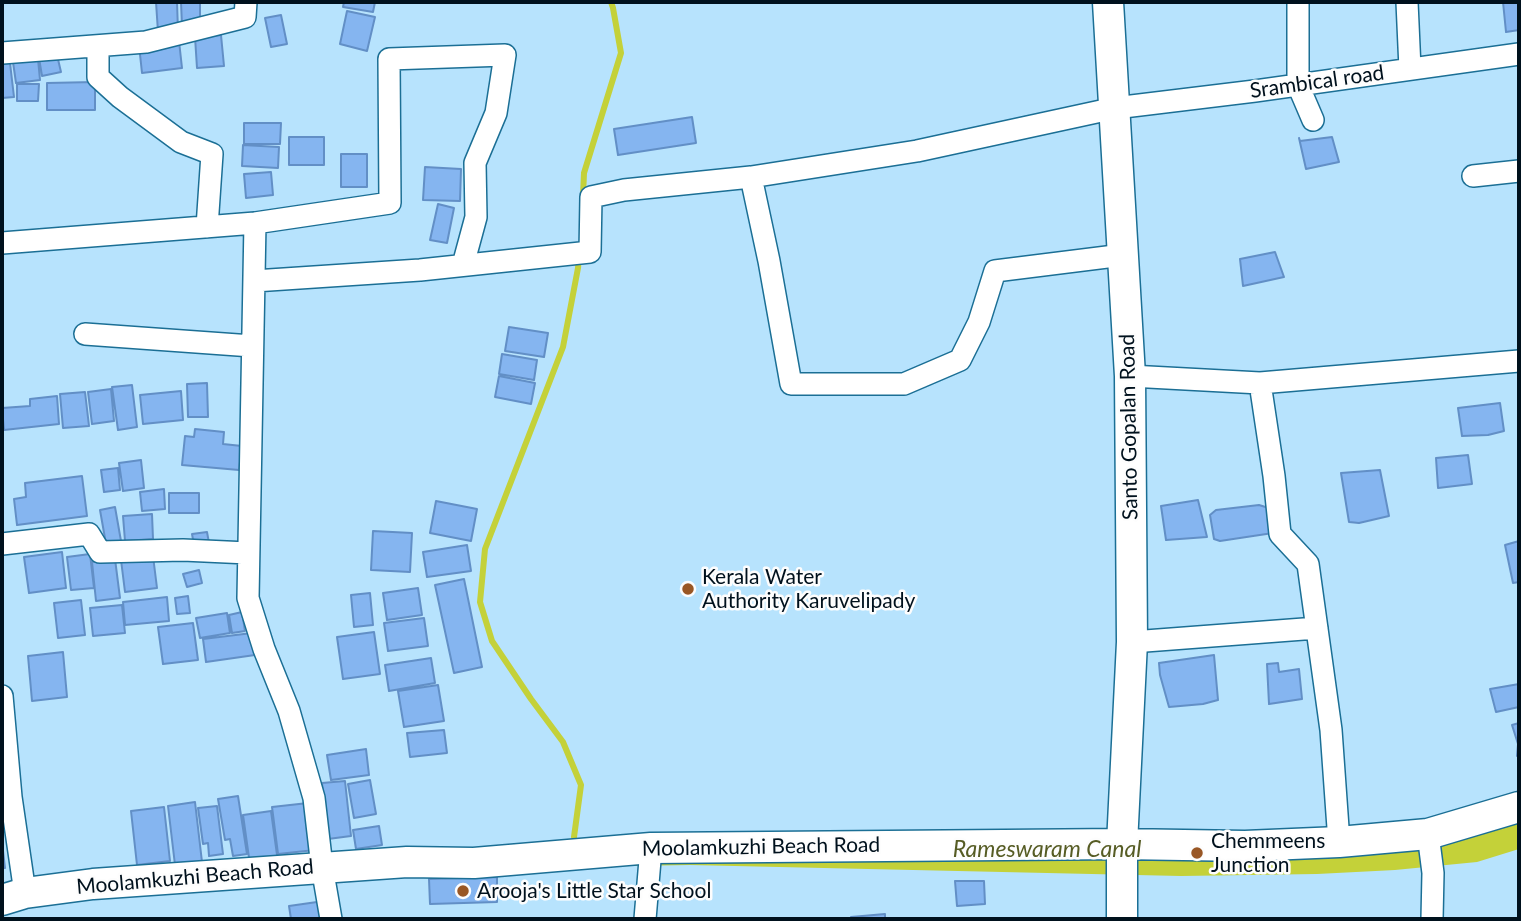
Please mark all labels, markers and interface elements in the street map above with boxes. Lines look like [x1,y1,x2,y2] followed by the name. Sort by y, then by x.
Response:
[1248,60,1386,104] street label: Srambical road
[1115,334,1143,520] street label: Santo Gopalan Road
[702,564,915,614] place label: Kerala Water Authority Karuvelipady
[680,581,696,597] marker: Kerala Water Authority Karuvelipady
[1211,828,1325,878] place label: Chemmeens Junction
[642,832,880,862] street label: Moolamkuzhi Beach Road
[953,836,1141,864] water label: Rameswaram Canal
[1189,845,1205,861] marker: Chemmeens Junction
[75,854,315,900] street label: Moolamkuzhi Beach Road
[477,878,711,904] place label: Arooja's Little Star School
[455,883,471,899] marker: Arooja's Little Star School

